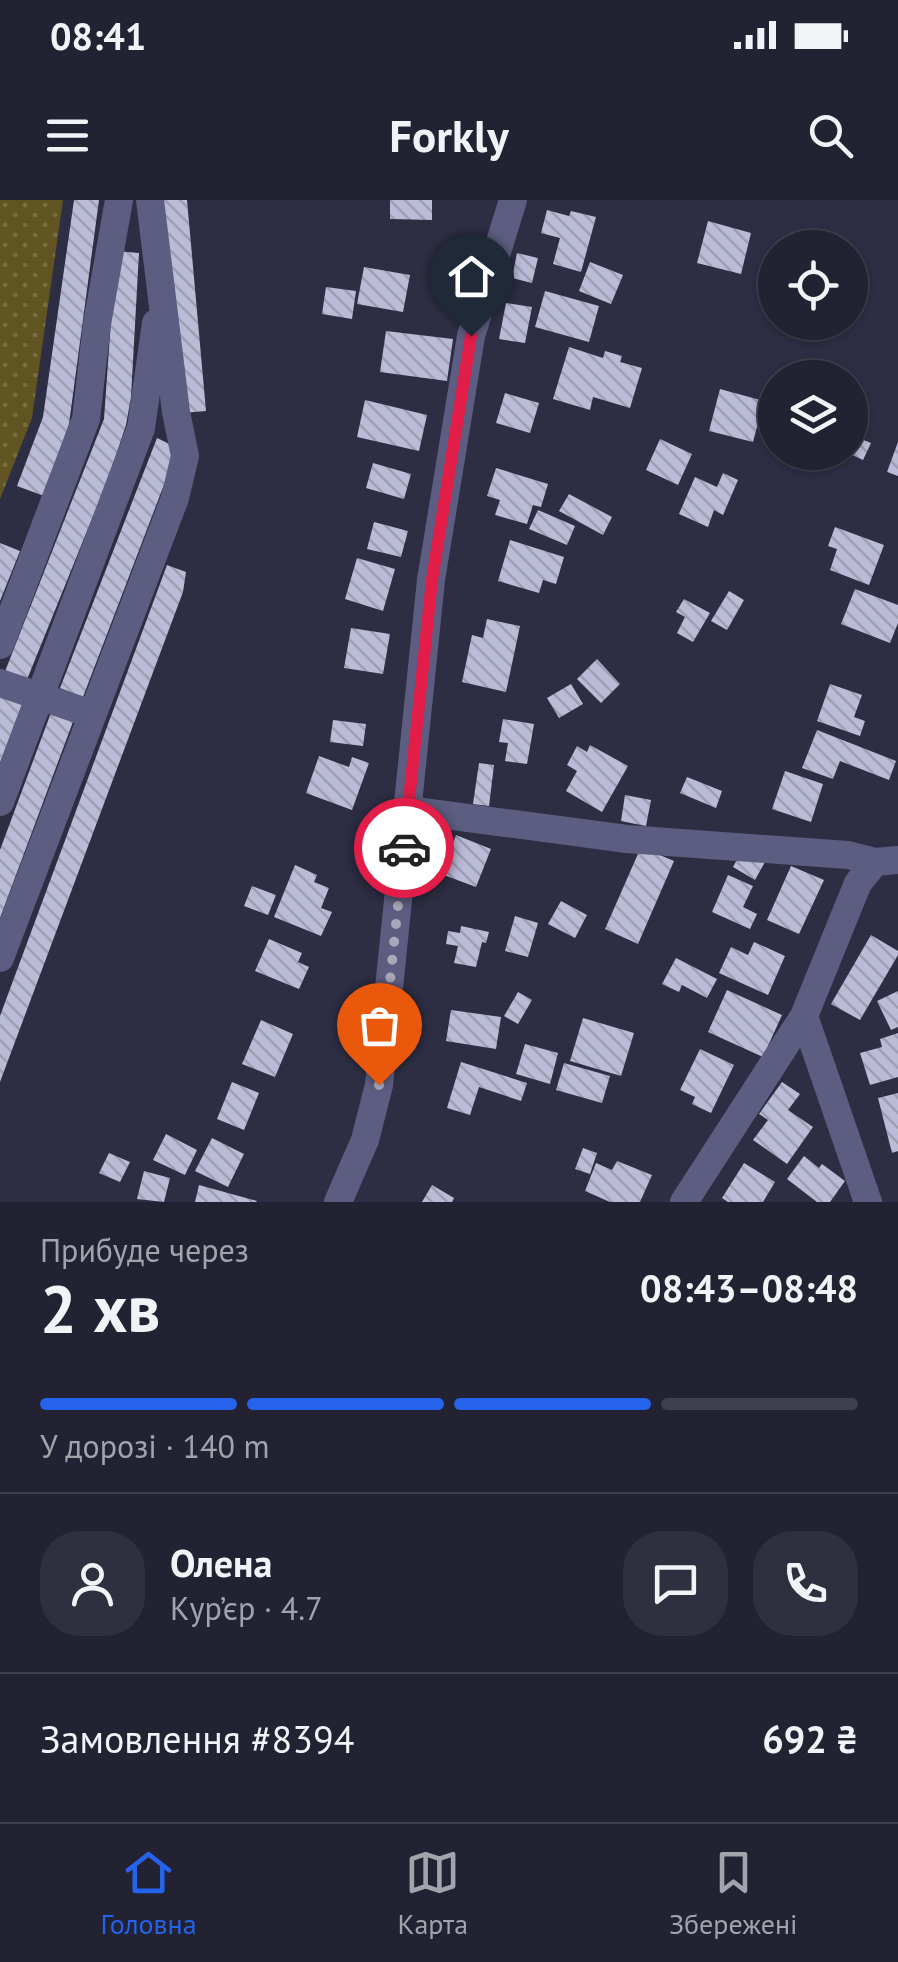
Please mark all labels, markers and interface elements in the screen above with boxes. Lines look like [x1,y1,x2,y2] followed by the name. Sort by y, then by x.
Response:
[50,11,146,60] text: 08:41
[389,106,509,164] text: Forkly
[40,108,95,163] icon: menu
[803,108,858,163] icon: search
[758,230,868,470] map controls
[758,230,868,340] button: locate
[429,234,514,337] pin
[444,249,499,304] icon: home
[758,360,868,470] button: layers
[354,798,454,898] courier
[377,821,432,876] icon: car
[337,983,422,1086] pin
[352,998,407,1053] icon: bag
[40,1229,249,1271] text: Прибуде через
[640,1263,858,1312] text: 08:43–08:48
[40,1266,160,1350] text: 2 хв
[40,1425,269,1467] text: У дорозі · 140 m
[40,1531,145,1636] button: person
[623,1531,728,1636] button: chat
[753,1531,858,1636] button: phone
[170,1538,272,1587] text: Олена
[170,1587,323,1629] text: Кур’єр · 4.7
[40,1714,354,1763] text: Замовлення #8394
[762,1714,858,1763] text: 692 ₴
[100,1845,197,1942] tab: Головна
[397,1845,468,1942] tab: Карта
[669,1845,798,1942] tab: Збережені

